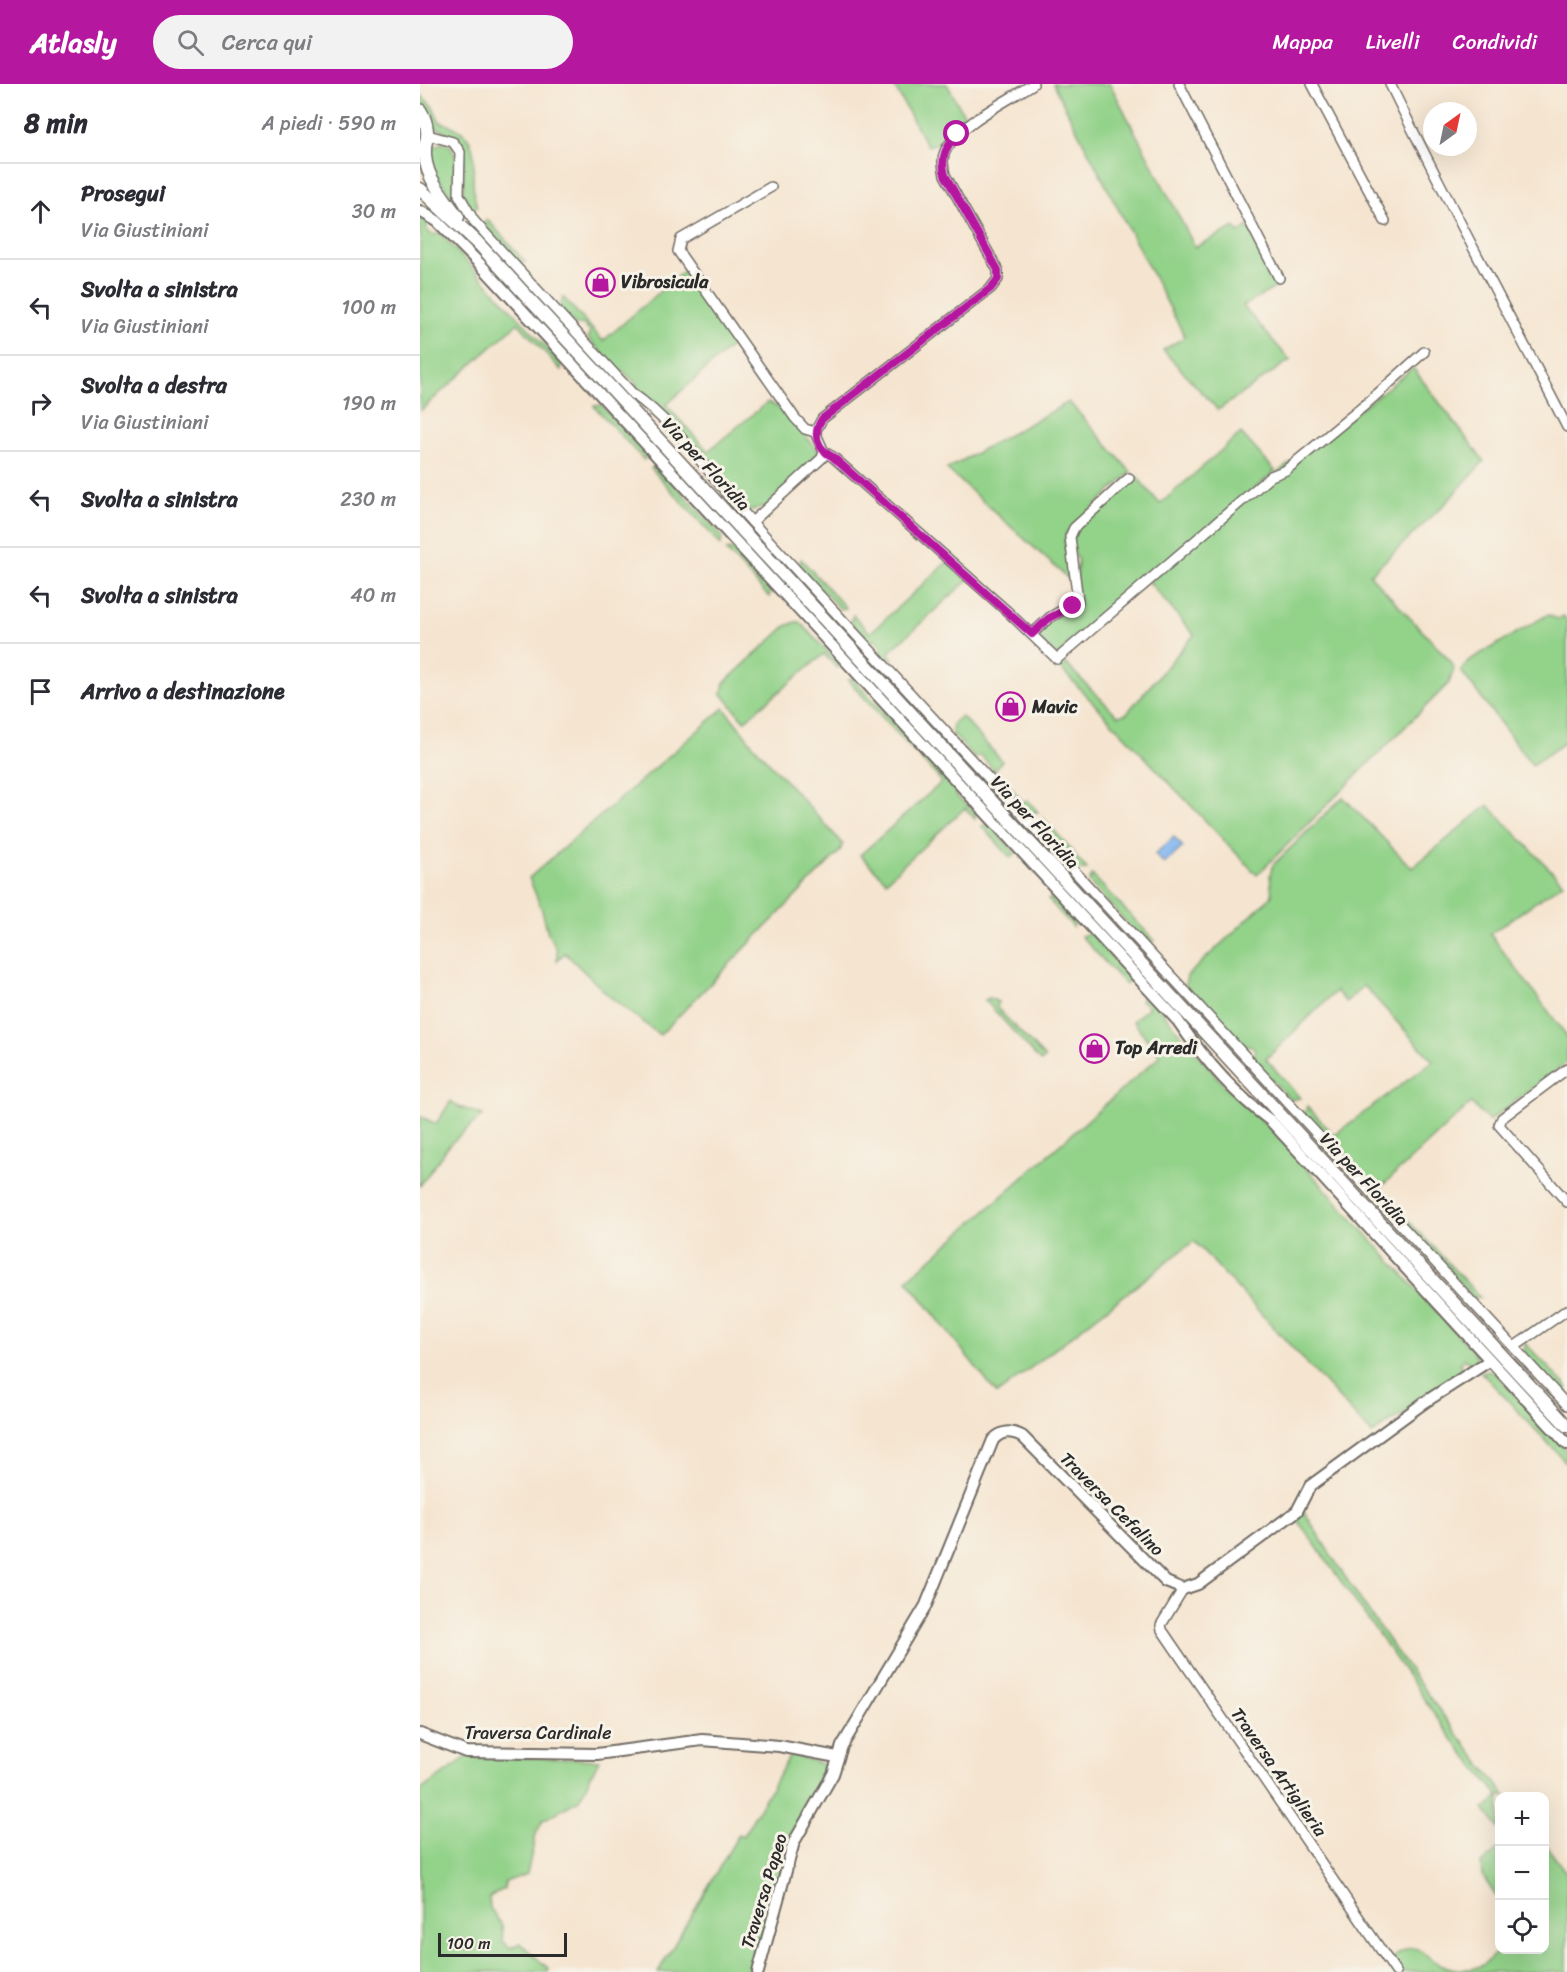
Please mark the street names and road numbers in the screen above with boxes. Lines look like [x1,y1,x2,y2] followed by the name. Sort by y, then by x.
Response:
[654,409,758,519] street label: Via per Floridia
[983,767,1087,877] street label: Via per Floridia
[1312,1124,1416,1234] street label: Via per Floridia
[1052,1444,1172,1564] street label: Traversa Cefalino
[1222,1700,1336,1844] street label: Traversa Artiglieria
[464,1717,612,1749] street label: Traversa Cardinale
[731,1829,797,1953] street label: Traversa Papeo

